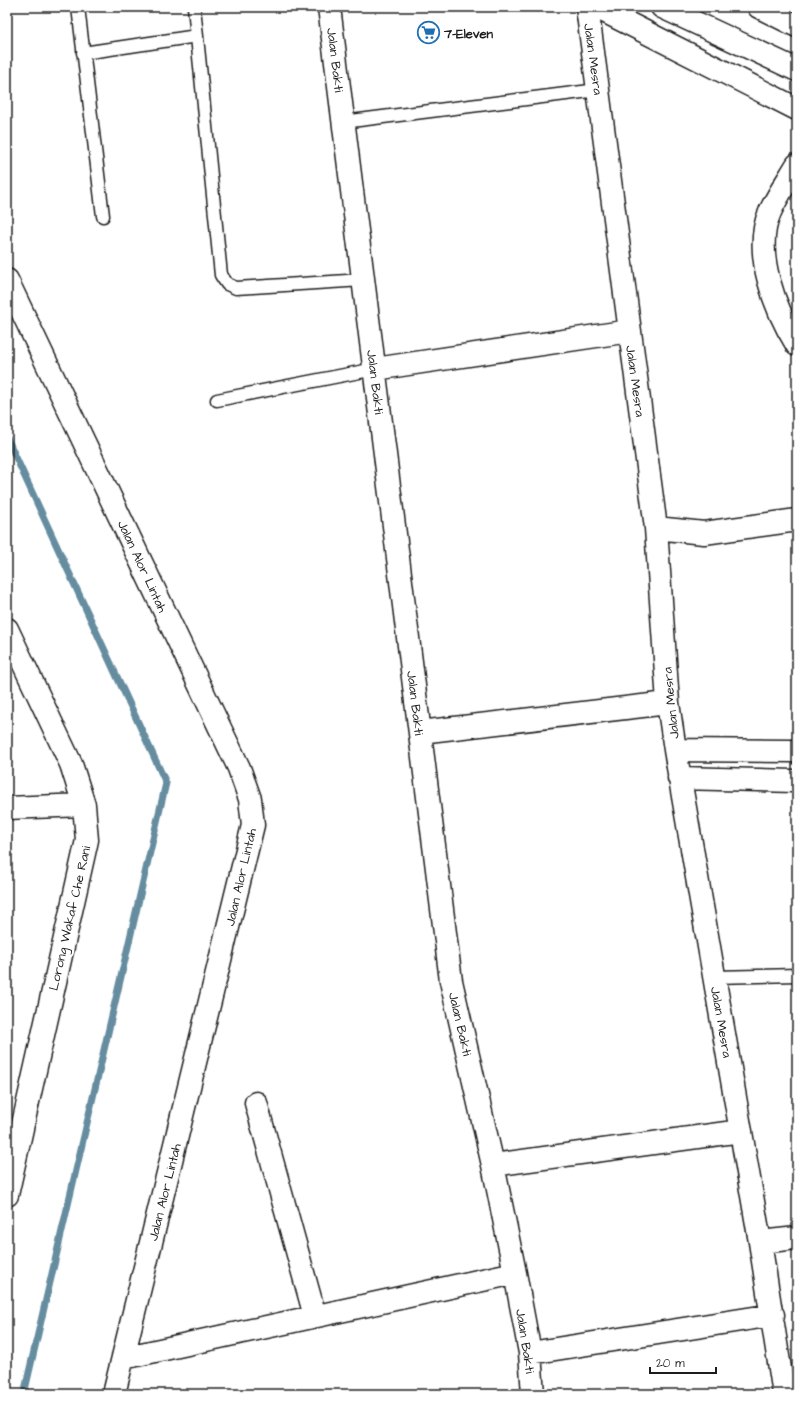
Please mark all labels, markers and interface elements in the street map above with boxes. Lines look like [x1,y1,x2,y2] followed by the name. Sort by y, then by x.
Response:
[416,20,442,46] supermarket icon: 7-Eleven
[579,22,607,96] street label: Jalan Mesra
[443,25,494,43] place label: 7-Eleven
[322,27,348,93] street label: Jalan Bakti
[621,344,649,418] street label: Jalan Mesra
[362,349,388,415] street label: Jalan Bakti
[113,517,172,616] street label: Jalan Alor Lintah
[658,666,684,740] street label: Jalan Mesra
[402,670,428,736] street label: Jalan Bakti
[221,826,261,928] street label: Jalan Alor Lintah
[45,844,96,992] street label: Lorong Wakaf Che Rani
[706,985,736,1060] street label: Jalan Mesra
[444,991,476,1058] street label: Jalan Bakti
[144,1141,186,1243] street label: Jalan Alor Lintah
[511,1308,539,1375] street label: Jalan Bakti
[650,1349,716,1375] scale bar
[656,1355,685,1372] text: 20 m

